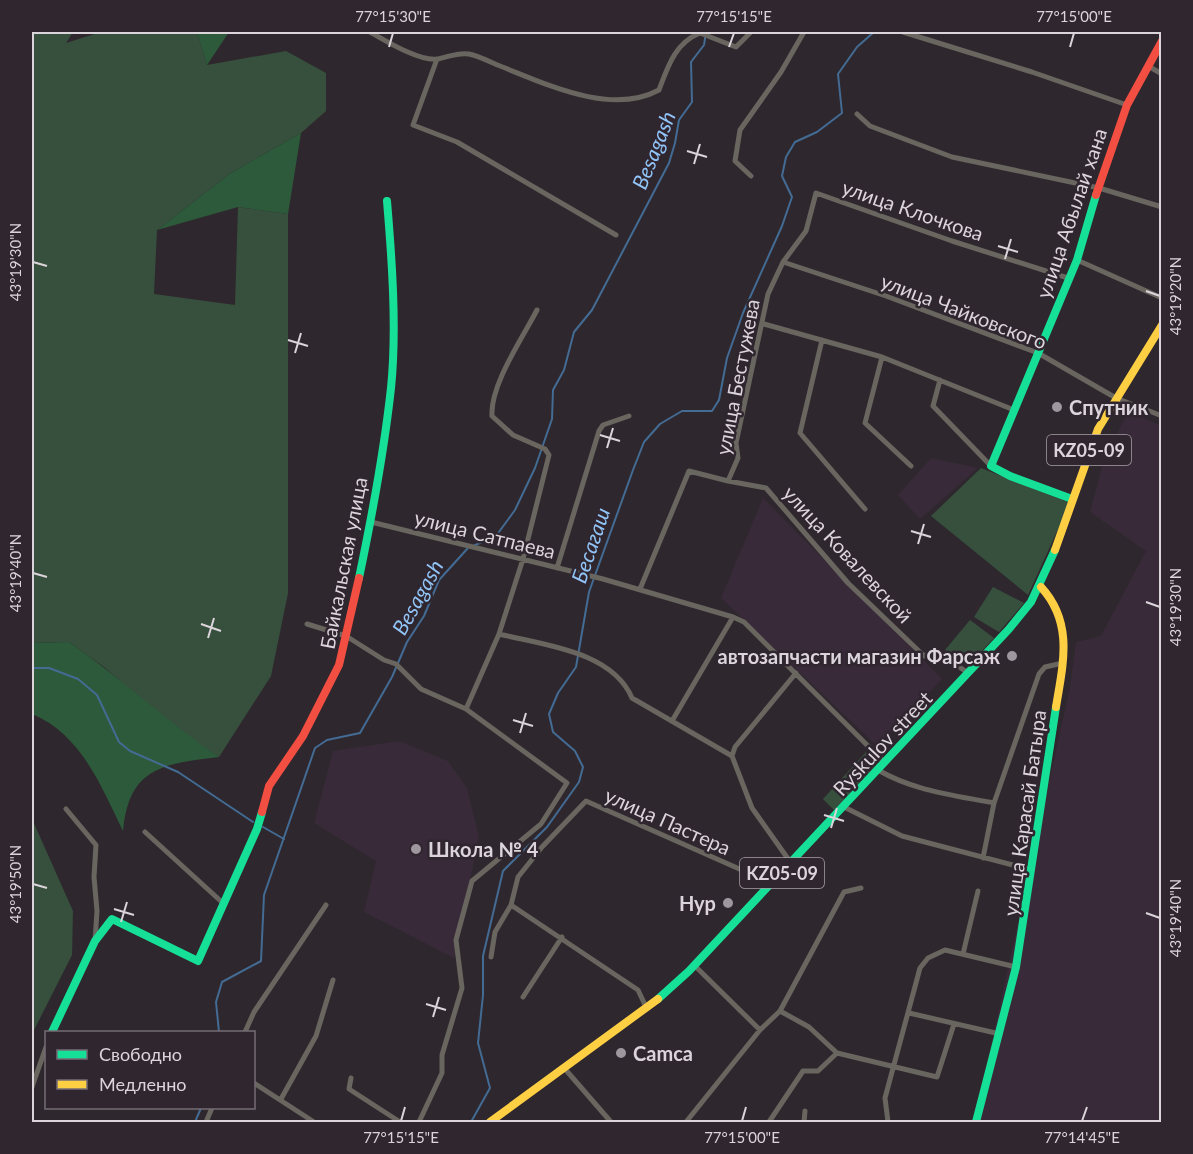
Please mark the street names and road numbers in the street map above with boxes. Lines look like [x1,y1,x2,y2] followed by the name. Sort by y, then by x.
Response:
[1031,125,1111,301] street label: улица Абылай хана
[839,175,987,245] street label: улица Клочкова
[878,268,1050,354] street label: улица Чайковского
[710,297,764,457] street label: улица Бестужева
[1047,435,1131,465] road number: KZ05-09
[315,475,371,651] street label: Байкальская улица
[778,481,918,627] street label: улица Ковалевской
[412,505,558,563] street label: улица Сатпаева
[828,686,936,800] street label: Ryskulov street
[998,708,1050,918] street label: улица Карасай Батыра
[601,783,735,859] street label: улица Пастера
[740,858,824,888] road number: KZ05-09

